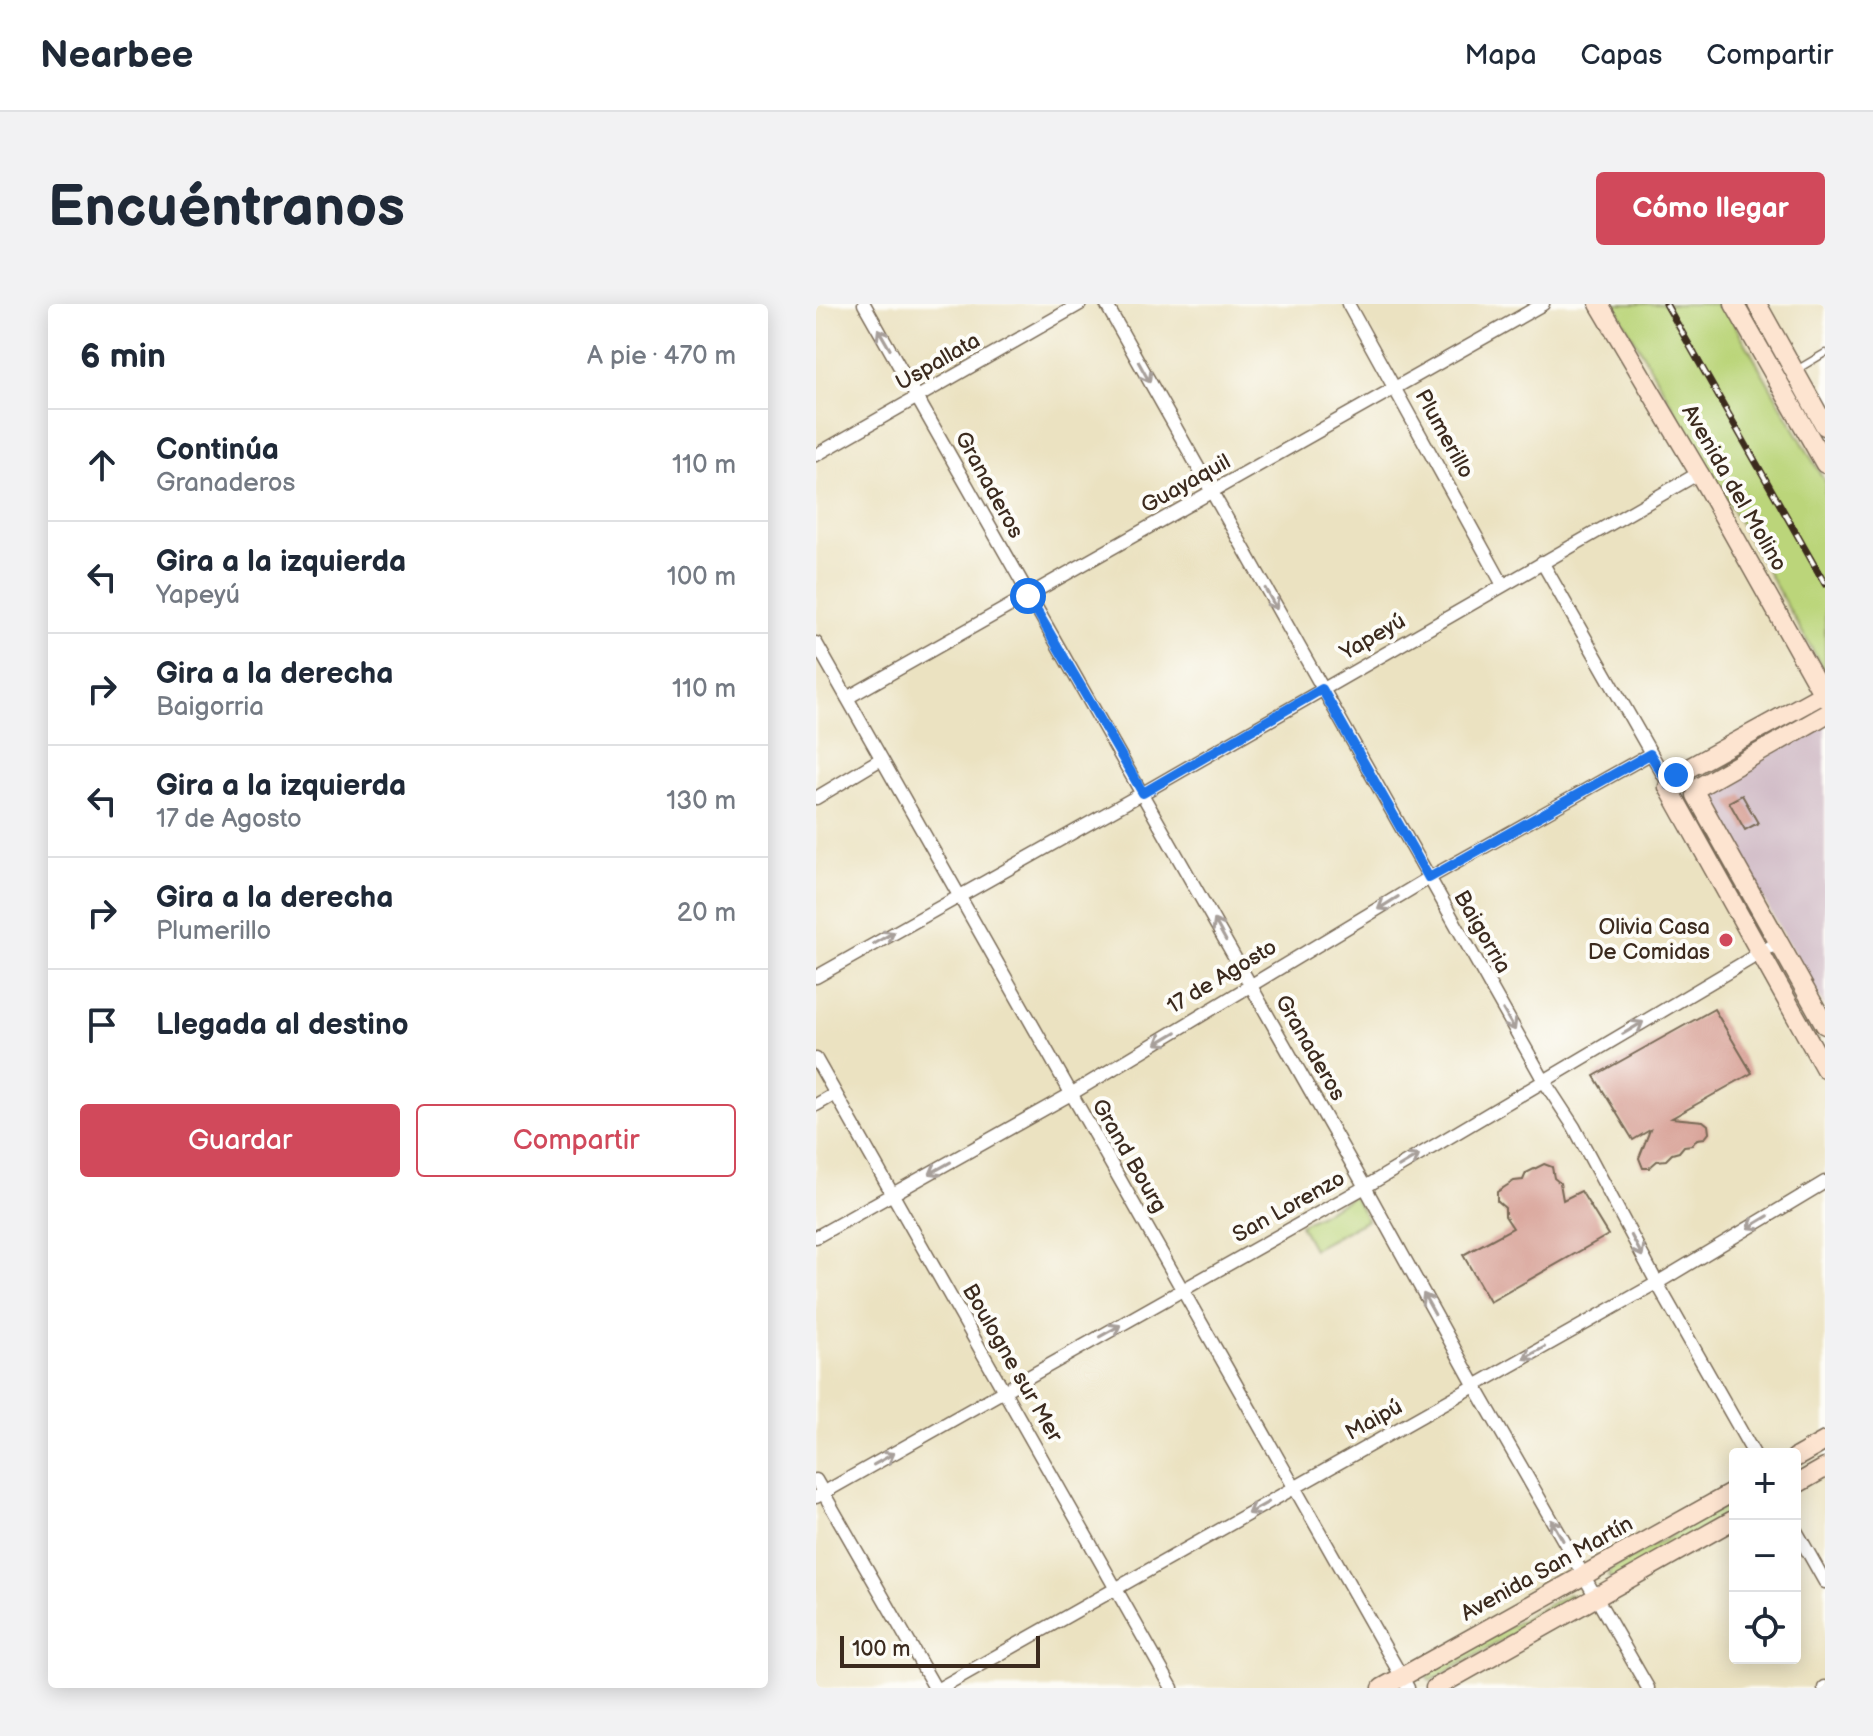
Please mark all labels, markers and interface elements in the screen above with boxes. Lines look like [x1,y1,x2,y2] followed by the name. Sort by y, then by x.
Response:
[40,33,193,78] text: Nearbee
[1464,39,1537,72] text: Mapa
[1581,39,1662,72] text: Capas
[1706,39,1833,72] text: Compartir
[1596,172,1825,245] button: Cómo llegar
[48,175,405,242] text: Encuéntranos
[891,327,985,397] street label: Uspallata
[876,328,892,351] one-way arrow
[80,336,166,377] text: 6 min
[587,341,736,372] text: A pie · 470 m
[1136,360,1152,383] one-way arrow
[1409,385,1479,483] street label: Plumerillo
[1675,400,1793,576] street label: Avenida del Molino
[949,427,1029,543] street label: Granaderos
[156,432,279,468] text: Continúa
[80,443,124,487] icon: ahead
[1137,448,1235,520] street label: Guayaquil
[672,450,736,481] text: 110 m
[156,468,295,499] text: Granaderos
[156,544,406,580] text: Gira a la izquierda
[80,555,124,599] icon: left
[667,562,736,593] text: 100 m
[1010,578,1046,614] route start
[156,580,240,611] text: Yapeyú
[1264,587,1280,610] one-way arrow
[1335,608,1411,667] street label: Yapeyú
[156,656,393,692] text: Gira a la derecha
[80,667,124,711] icon: right
[672,674,736,705] text: 110 m
[156,692,264,723] text: Baigorria
[1658,757,1694,793] route end
[156,768,406,804] text: Gira a la izquierda
[80,779,124,823] icon: left
[666,786,736,817] text: 130 m
[156,804,302,835] text: 17 de Agosto
[156,880,393,916] text: Gira a la derecha
[1447,886,1517,978] street label: Baigorria
[80,891,124,935] icon: right
[1377,896,1400,912] one-way arrow
[677,898,736,929] text: 20 m
[1588,914,1710,966] place label: Olivia Casa De Comidas
[156,916,271,947] text: Plumerillo
[1212,919,1227,943] one-way arrow
[872,930,895,946] one-way arrow
[1717,931,1735,949] marker: Olivia Casa De Comidas
[1162,934,1282,1020] street label: 17 de Agosto
[1269,990,1351,1106] street label: Granaderos
[80,1003,124,1047] icon: arrive
[156,1007,409,1043] text: Llegada al destino
[1502,1008,1518,1031] one-way arrow
[1621,1020,1644,1036] one-way arrow
[1155,1030,1178,1046] one-way arrow
[1086,1094,1172,1218] street label: Grand Bourg
[80,1104,400,1177] button: Guardar
[416,1104,736,1177] button: Compartir
[1397,1153,1421,1168] one-way arrow
[929,1160,952,1176] one-way arrow
[1228,1165,1350,1249] street label: San Lorenzo
[1747,1214,1770,1230] one-way arrow
[1630,1234,1646,1258] one-way arrow
[956,1279,1069,1448] street label: Boulogne sur Mer
[1421,1292,1437,1316] one-way arrow
[1098,1323,1122,1338] one-way arrow
[1522,1346,1546,1361] one-way arrow
[1341,1393,1407,1447] street label: Maipú
[1729,1448,1801,1664] map controls
[1729,1448,1801,1520] button: +
[872,1450,895,1466] one-way arrow
[1247,1501,1271,1516] one-way arrow
[1456,1511,1638,1627] street label: Avenida San Martín
[1549,1519,1565,1542] one-way arrow
[1729,1520,1801,1592] button: −
[1729,1592,1801,1664] button: locate
[840,1632,1040,1668] scale bar
[852,1636,911,1663] text: 100 m

